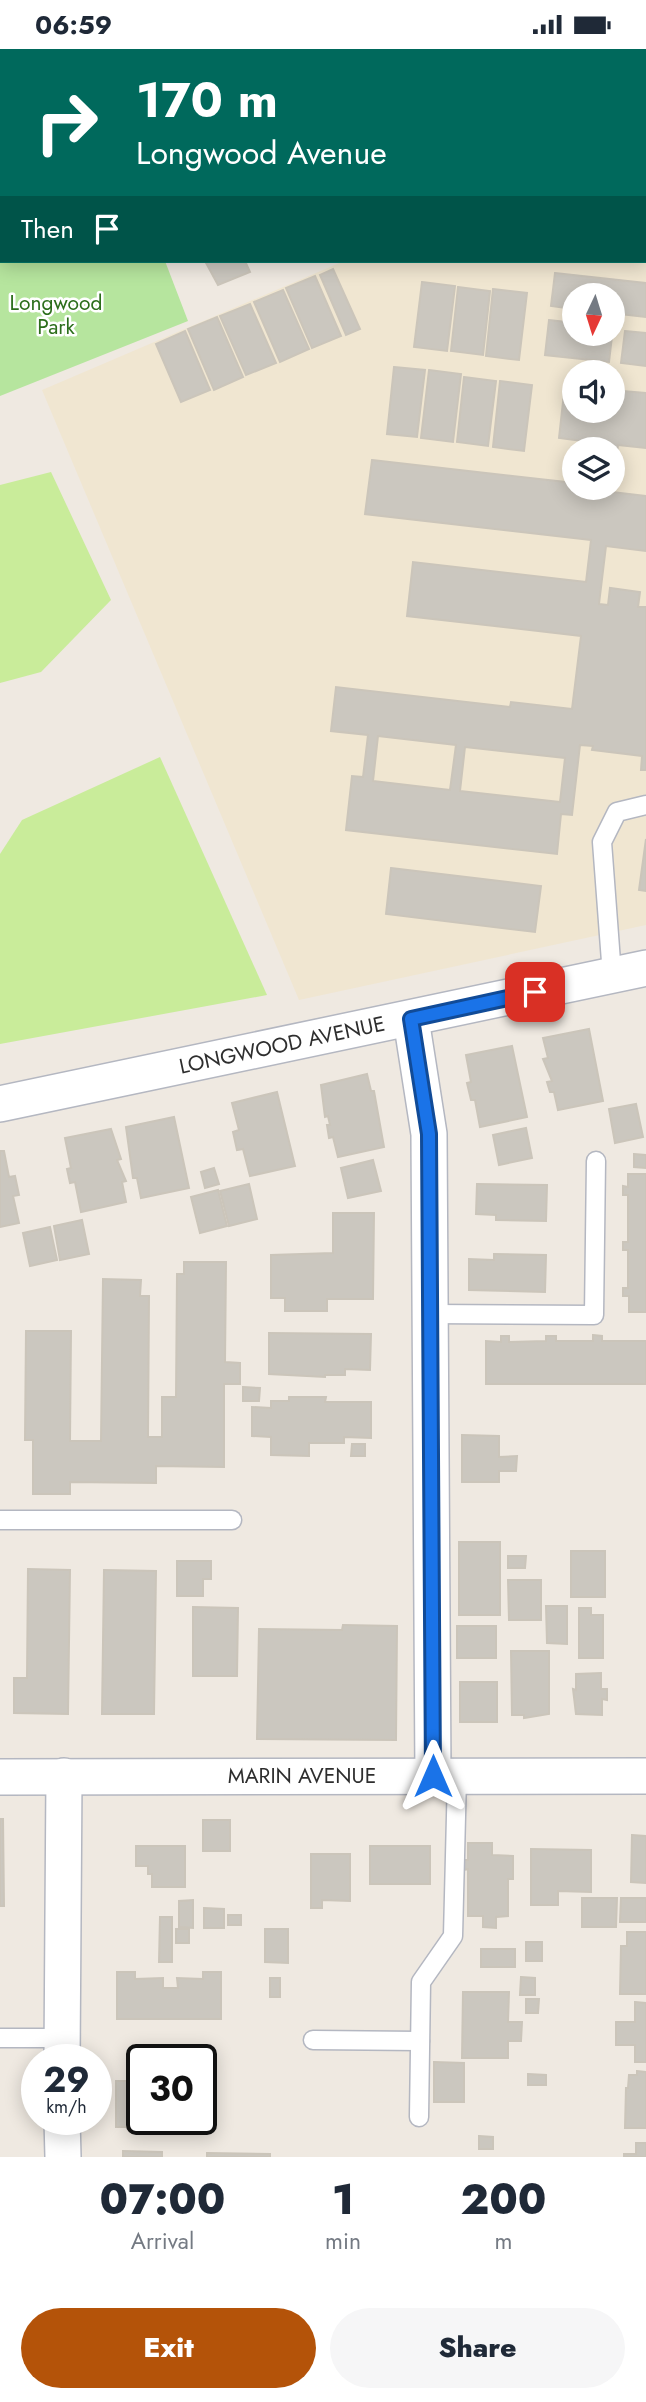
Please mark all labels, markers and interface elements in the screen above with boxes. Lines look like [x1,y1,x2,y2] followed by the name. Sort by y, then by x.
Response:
[35,6,112,44] text: 06:59
[136,65,278,135] text: 170 m
[21,77,112,168] icon: right
[136,130,387,176] text: Longwood Avenue
[21,210,74,248] text: Then
[88,210,126,248] icon: arrive
[562,283,625,347] north arrow
[562,283,625,500] map controls
[10,288,102,342] park label: Longwood Park
[562,360,625,423] button: sound
[562,437,625,500] button: layers
[505,962,565,1022] pin
[516,973,554,1011] icon: arrive
[176,1009,388,1081] street label: LONGWOOD AVENUE
[396,1739,470,1813] position arrow
[228,1761,376,1791] street label: MARIN AVENUE
[126,2044,217,2135] speed limit sign: 30
[43,2055,90,2105] text: 29
[46,2094,87,2120] text: km/h
[100,2169,225,2230] text: 07:00
[332,2169,354,2230] text: 1
[461,2169,546,2230] text: 200
[131,2224,194,2258] text: Arrival
[325,2224,361,2258] text: min
[495,2224,512,2258] text: m
[21,2308,316,2388] button: Exit
[330,2308,625,2388] button: Share

